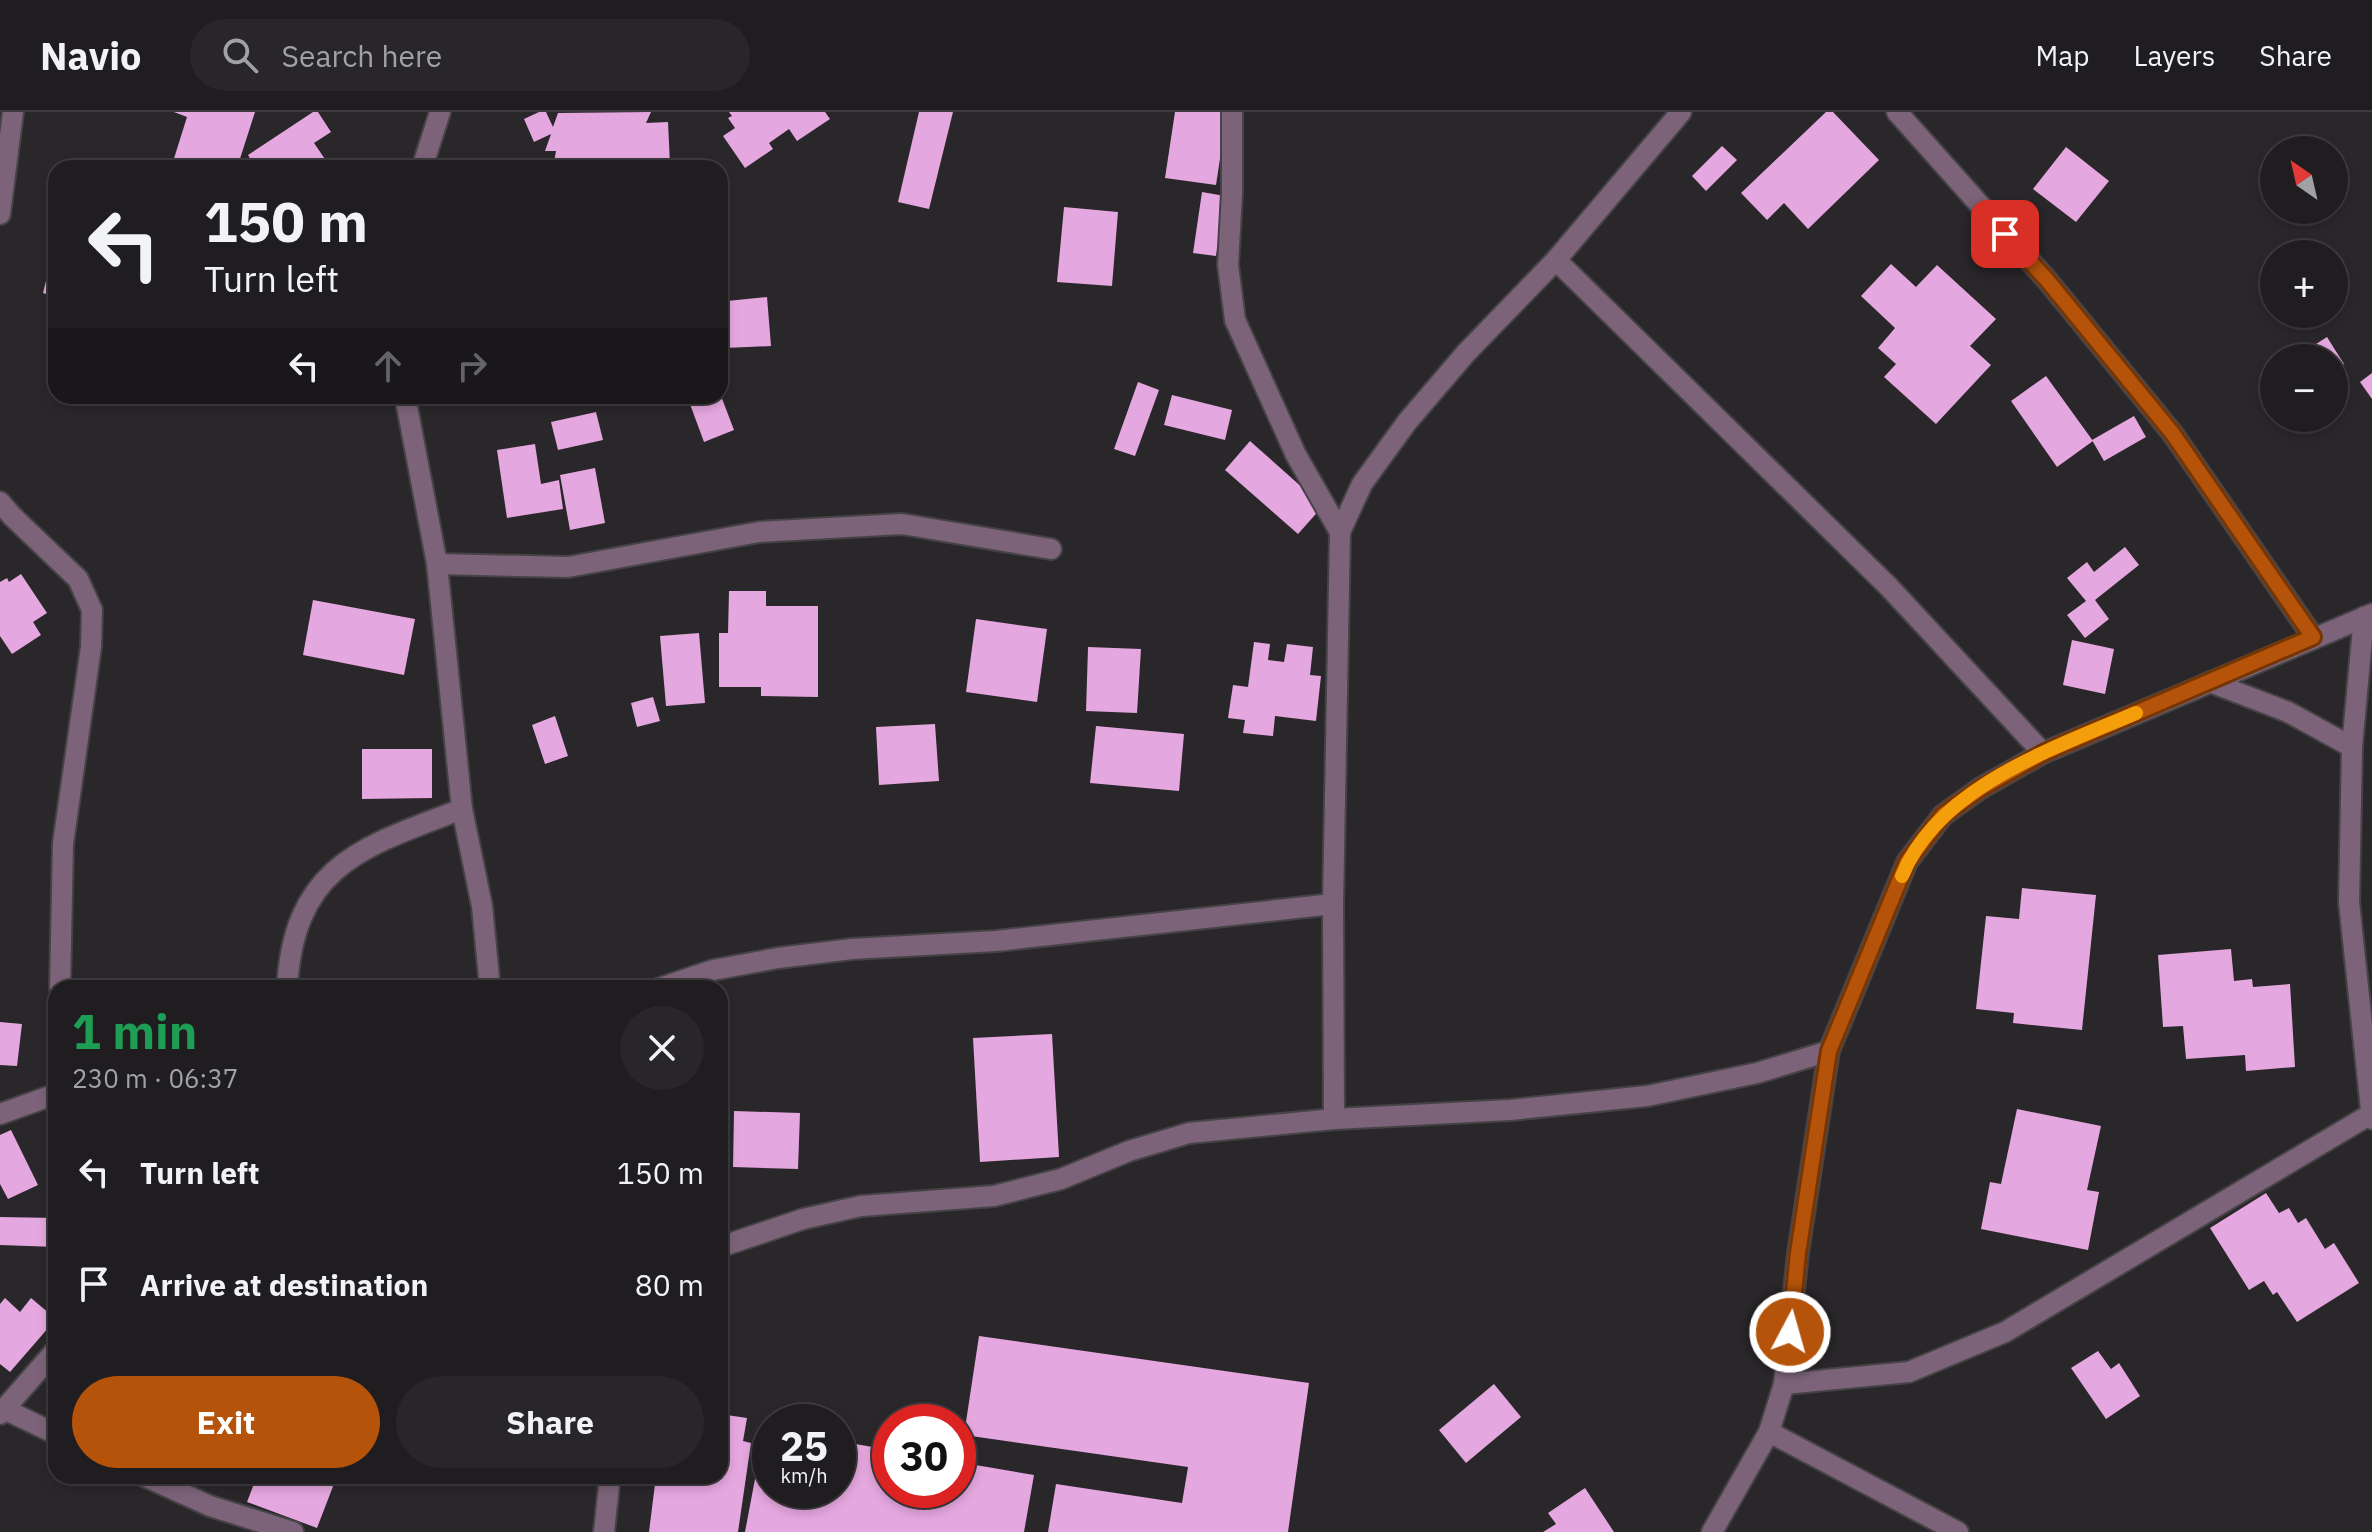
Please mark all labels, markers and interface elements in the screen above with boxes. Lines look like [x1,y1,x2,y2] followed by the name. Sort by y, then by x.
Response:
[190,19,750,91] search box
[40,31,142,80] text: Navio
[218,33,262,77] icon: search
[282,36,442,75] text: Search here
[2035,37,2089,74] text: Map
[2133,37,2215,74] text: Layers
[2259,37,2332,74] text: Share
[2260,136,2348,224] north arrow
[2260,136,2348,432] map controls
[204,185,368,257] text: 150 m
[72,192,176,296] icon: left
[1971,200,2039,268] pin
[1983,212,2027,256] icon: arrive
[2260,240,2348,328] button: +
[204,255,339,302] text: Turn left
[282,344,326,388] icon: left
[366,344,410,388] icon: ahead
[450,344,494,388] icon: right
[2260,344,2348,432] button: −
[72,1000,197,1062] text: 1 min
[620,1006,704,1090] button: close
[72,1061,238,1095] text: 230 m · 06:37
[72,1150,116,1194] icon: left
[140,1153,259,1192] text: Turn left
[617,1153,704,1192] text: 150 m
[72,1262,116,1306] icon: arrive
[140,1265,428,1304] text: Arrive at destination
[635,1265,704,1304] text: 80 m
[1748,1290,1832,1374] position arrow
[72,1376,380,1468] button: Exit
[396,1376,704,1468] button: Share
[872,1404,976,1508] speed limit sign: 30
[780,1420,828,1472] text: 25
[780,1462,828,1489] text: km/h

